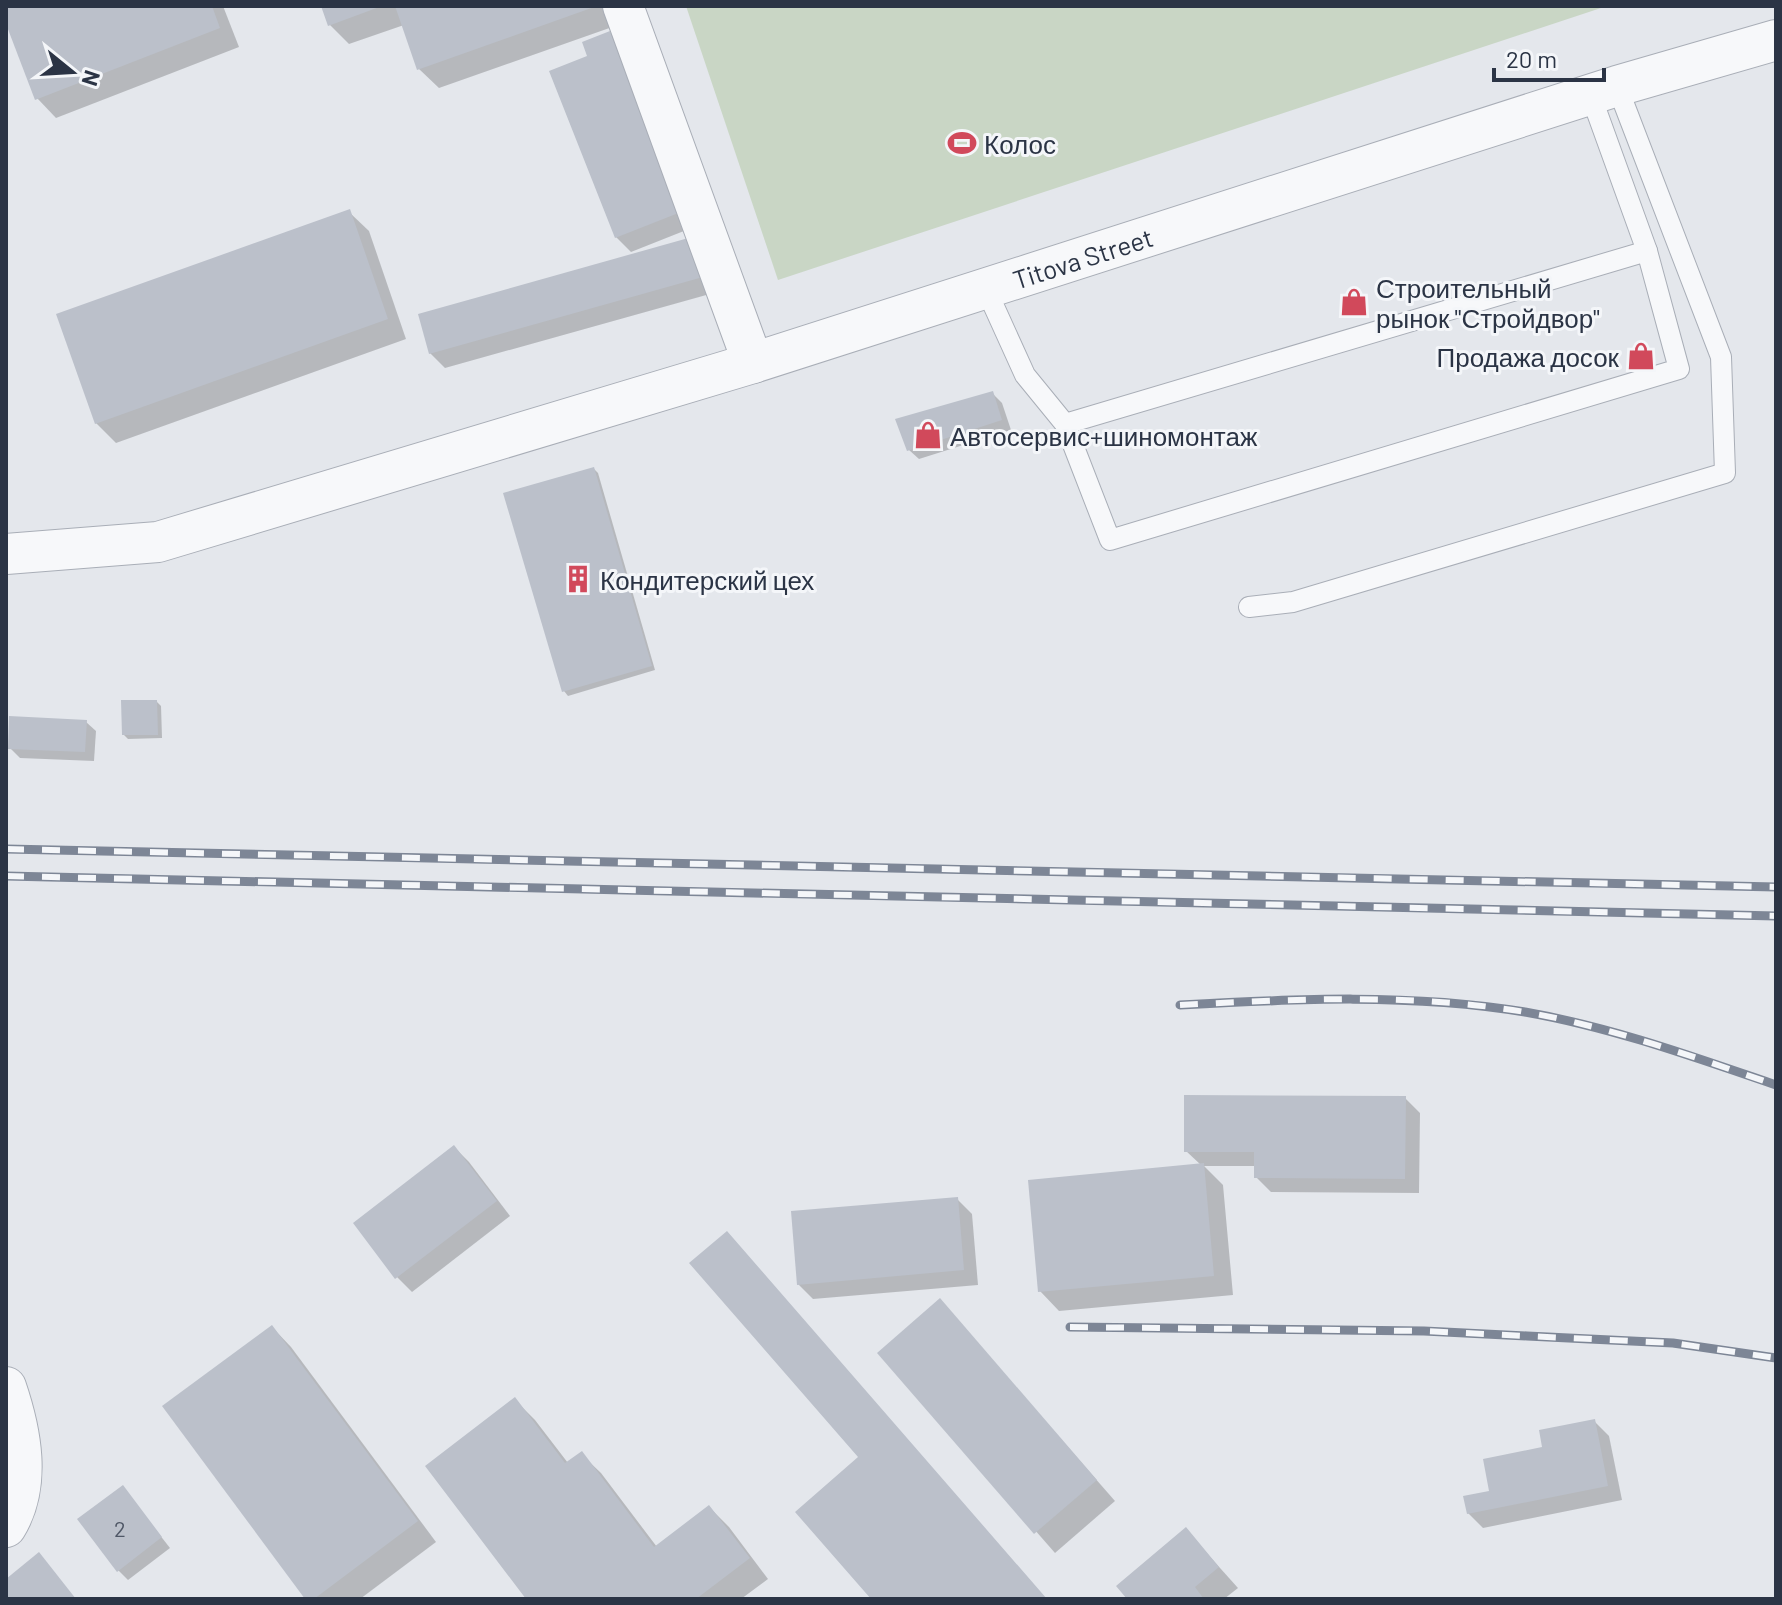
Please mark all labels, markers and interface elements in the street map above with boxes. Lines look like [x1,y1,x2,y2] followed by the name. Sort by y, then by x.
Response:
[32,32,112,112] north arrow
[1494,32,1604,82] scale bar
[1506,44,1557,73] text: 20 m
[77,68,107,89] text: N
[947,128,977,158] sports icon: Колос
[984,128,1056,159] place label: Колос
[1009,220,1157,294] street label: Titova Street
[1376,272,1600,333] place label: Строительный рынок "Стройдвор"
[1339,287,1369,317] shop icon: Строительный рынок "Стройдвор"
[1437,341,1620,372] place label: Продажа досок
[1626,341,1656,371] shop icon: Продажа досок
[913,420,943,450] shop icon: Автосервис+шиномонтаж
[950,420,1258,451] place label: Автосервис+шиномонтаж
[563,564,593,594] building icon: Кондитерский цех
[600,564,814,595] place label: Кондитерский цех
[114,1515,126,1541] house number: 2

